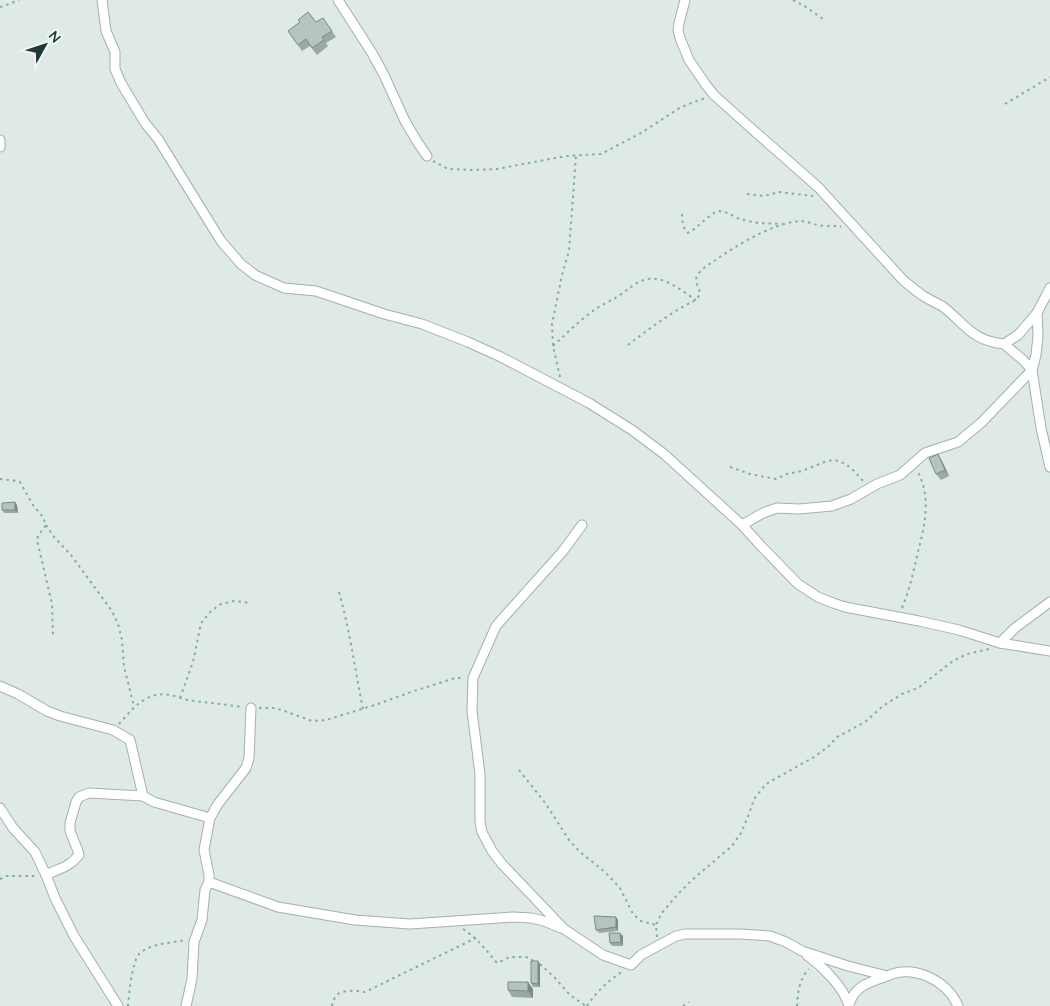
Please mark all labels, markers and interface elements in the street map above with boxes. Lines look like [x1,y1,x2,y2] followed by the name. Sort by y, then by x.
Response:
[20,20,70,70] north arrow
[45,27,65,46] text: N

